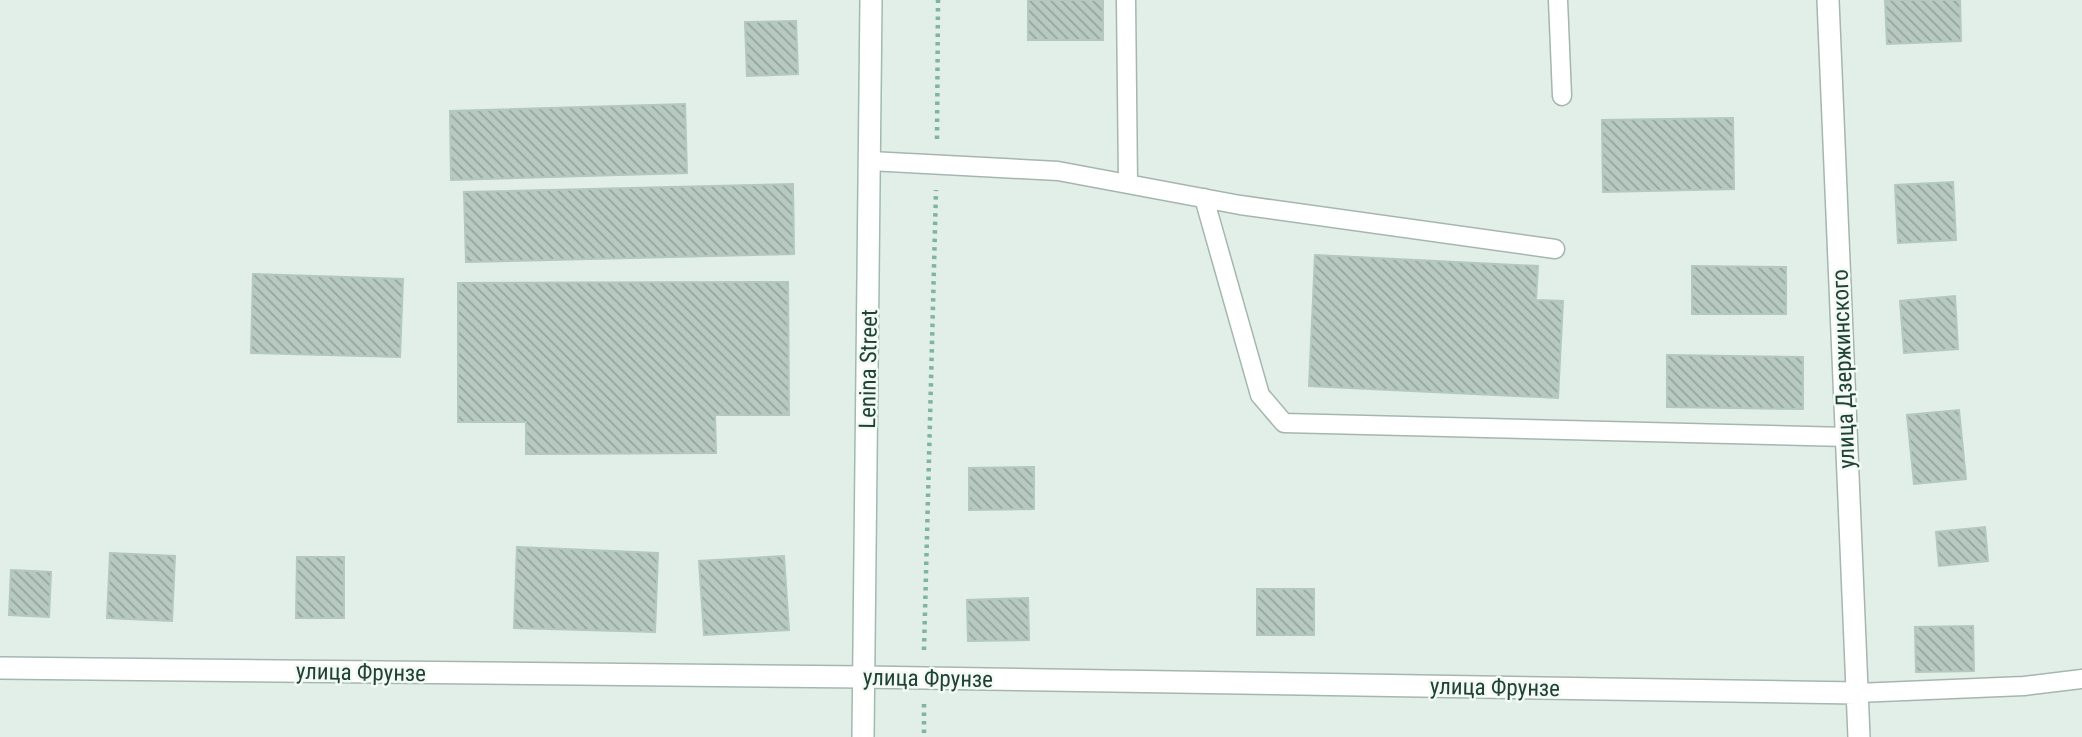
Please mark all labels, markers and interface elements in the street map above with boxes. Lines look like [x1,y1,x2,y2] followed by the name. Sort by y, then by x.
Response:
[1827,269,1860,469] street label: улица Дзержинского
[854,309,883,429] street label: Lenina Street
[296,658,426,687] street label: улица Фрунзе
[863,664,993,693] street label: улица Фрунзе
[1430,673,1560,702] street label: улица Фрунзе

